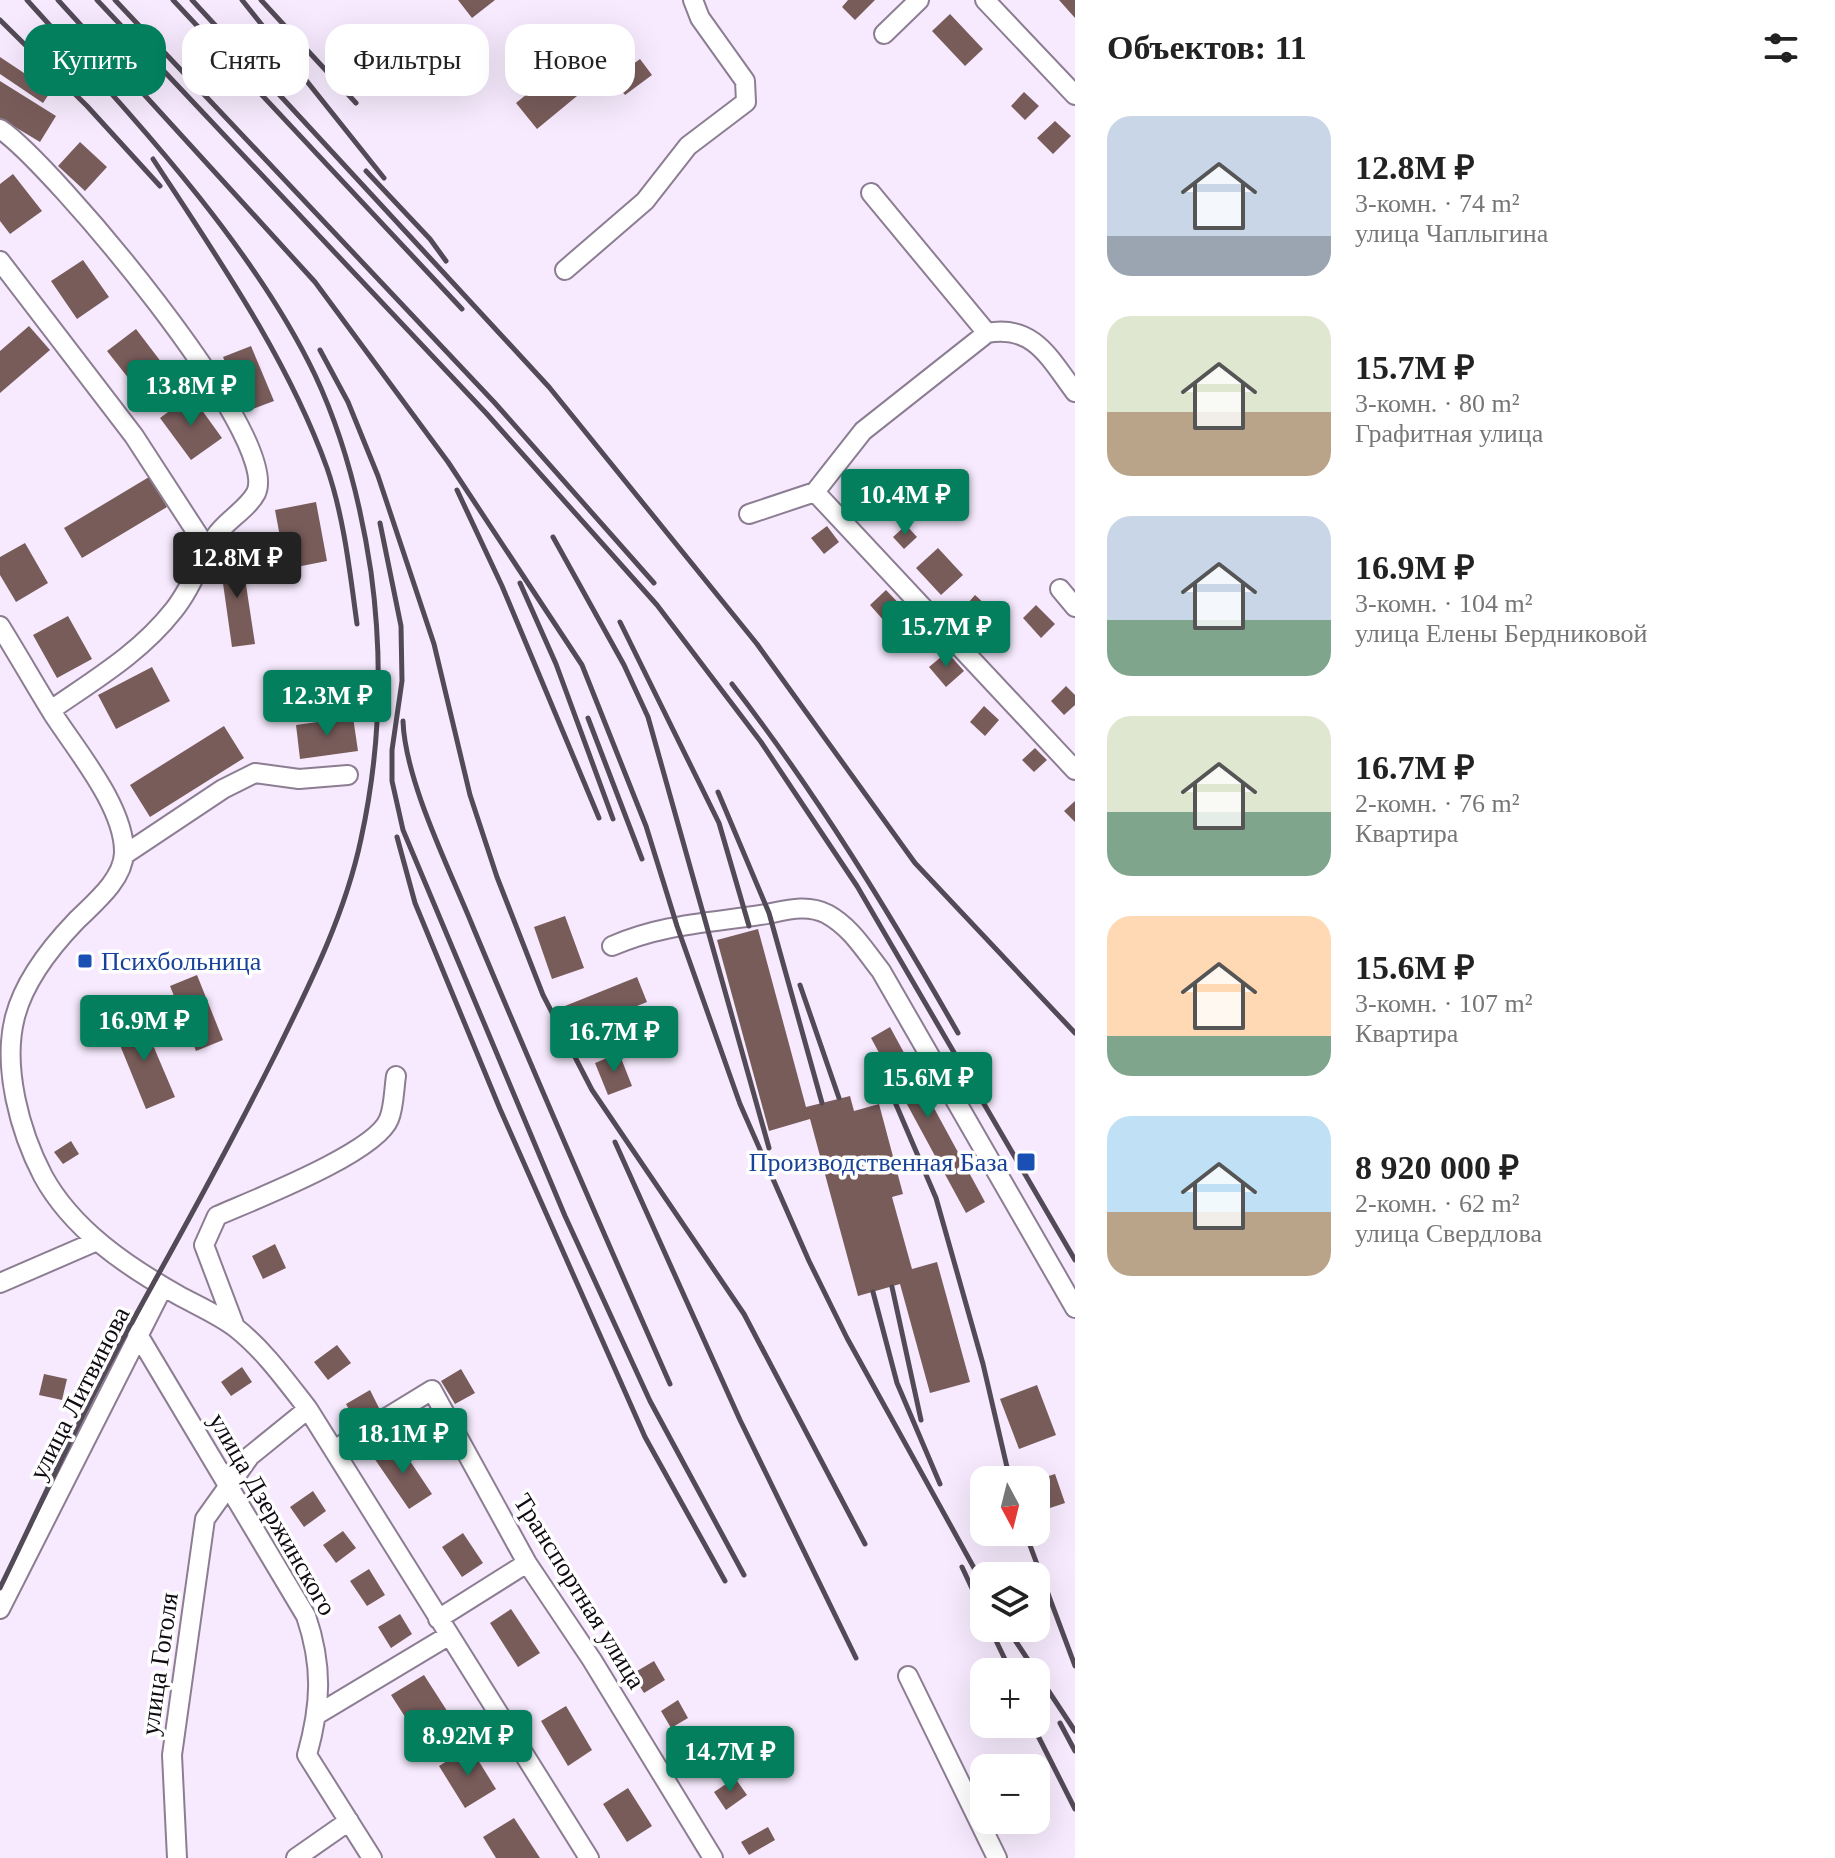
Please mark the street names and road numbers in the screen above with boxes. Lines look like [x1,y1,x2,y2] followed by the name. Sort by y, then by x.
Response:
[23,1302,136,1485] street label: улица Литвинова
[203,1408,342,1620] street label: улица Дзержинского
[508,1489,651,1694] street label: Транспортная улица
[135,1591,184,1737] street label: улица Гоголя

